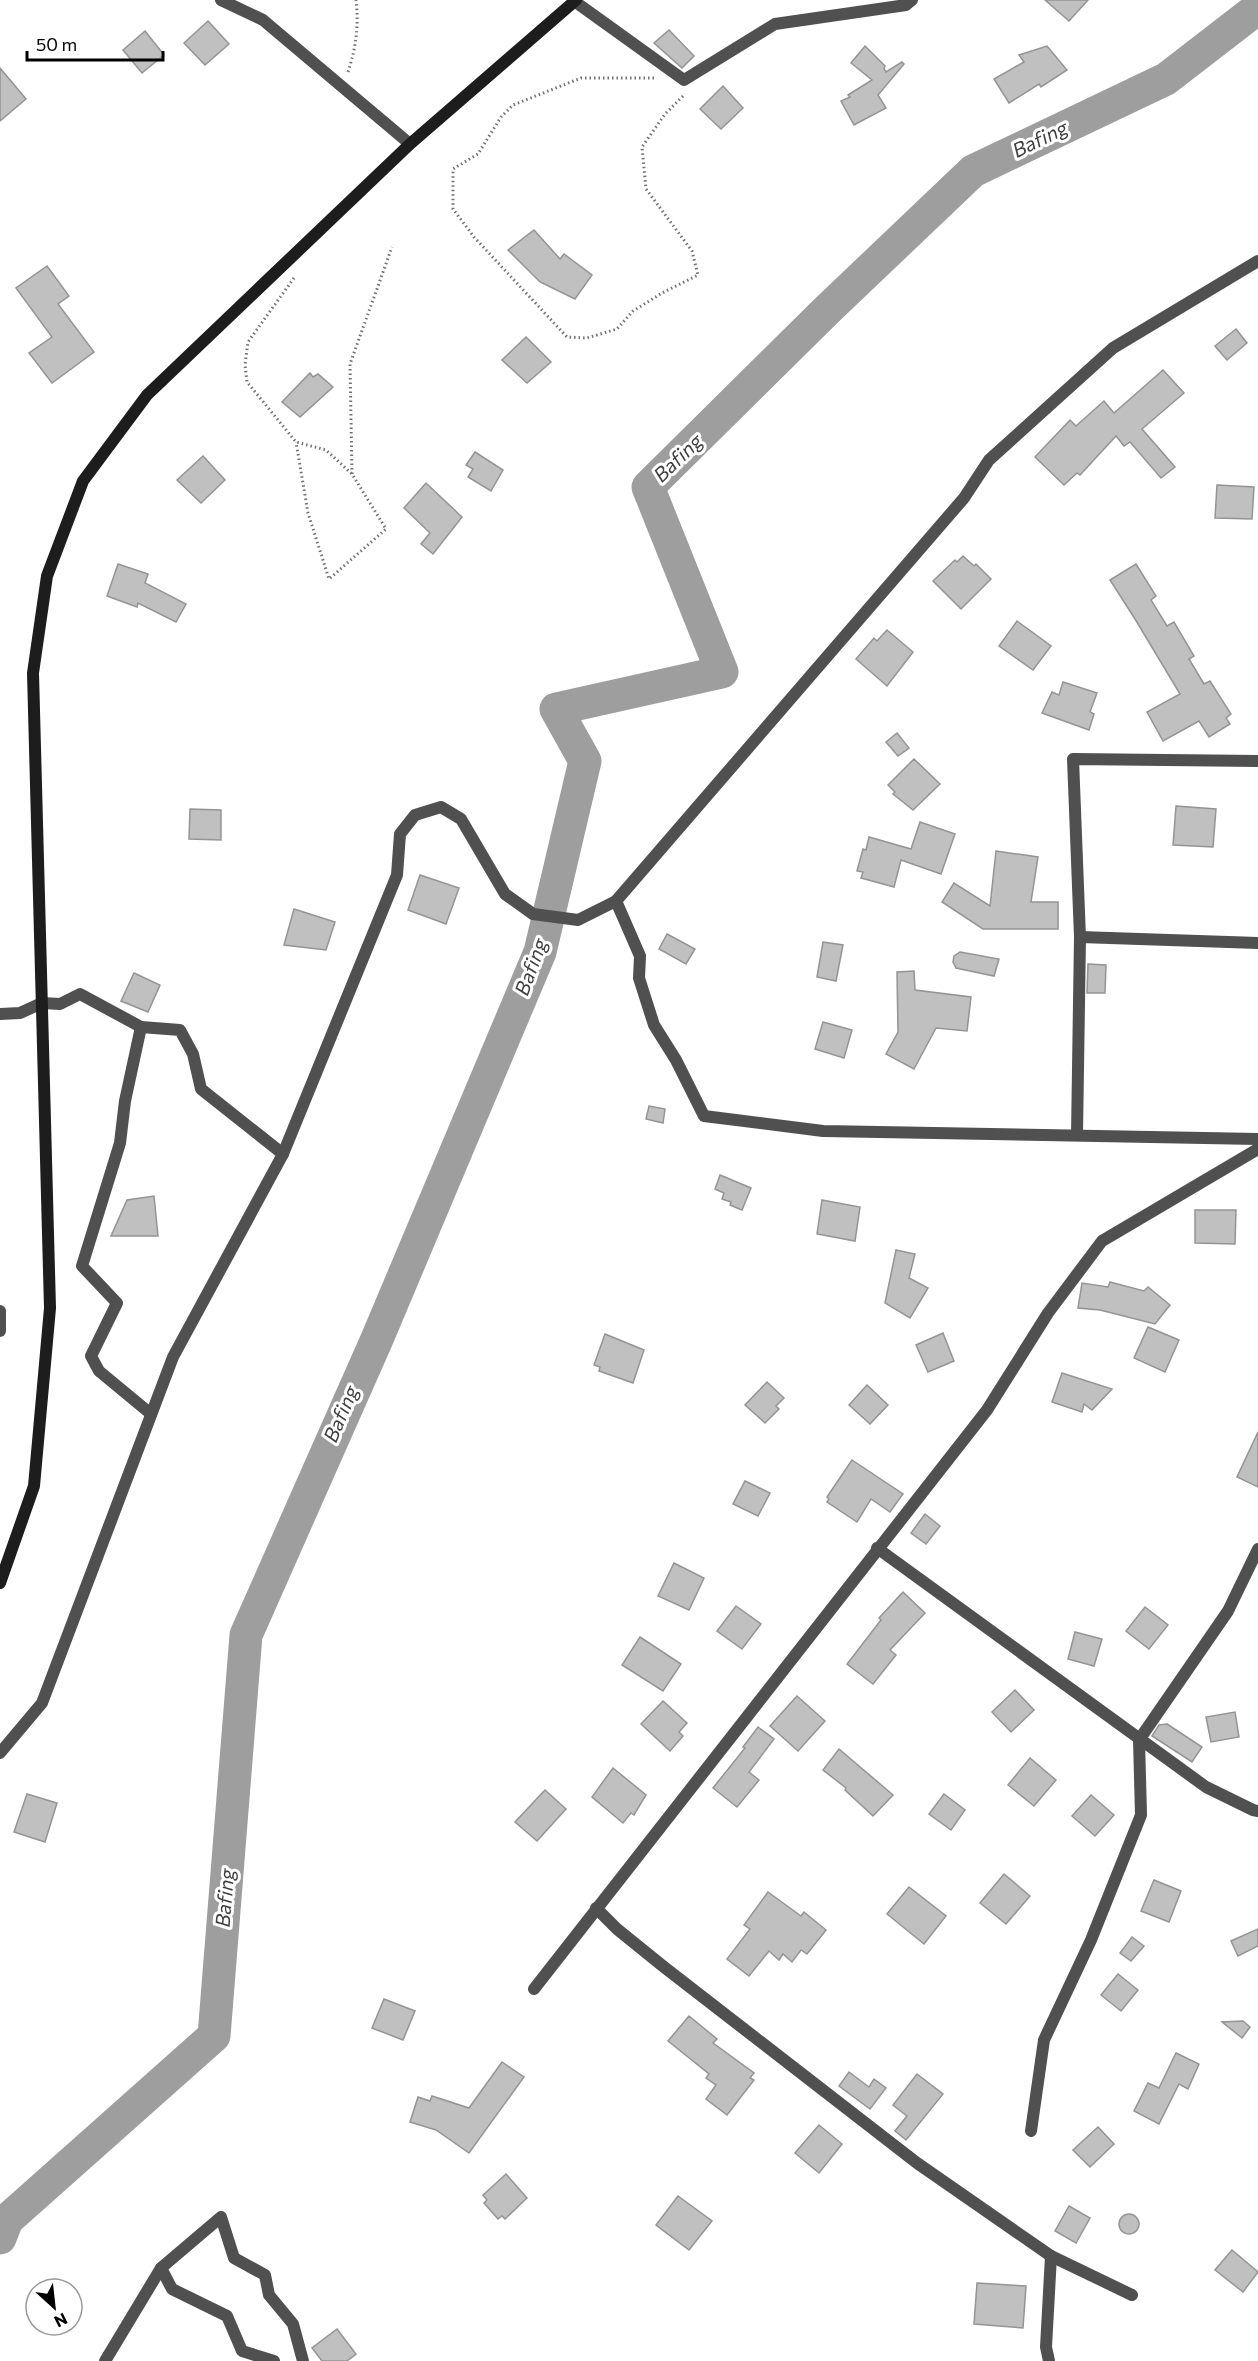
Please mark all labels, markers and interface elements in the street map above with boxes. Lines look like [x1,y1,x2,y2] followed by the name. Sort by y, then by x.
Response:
[27,24,164,62] scale bar
[36,33,77,55] text: 50 m
[1008,114,1072,162] water label: Bafing
[648,427,708,486] water label: Bafing
[509,934,552,998] water label: Bafing
[318,1381,363,1445] water label: Bafing
[209,1866,239,1928] water label: Bafing
[24,2277,84,2337] north arrow
[51,2310,71,2332] text: N

